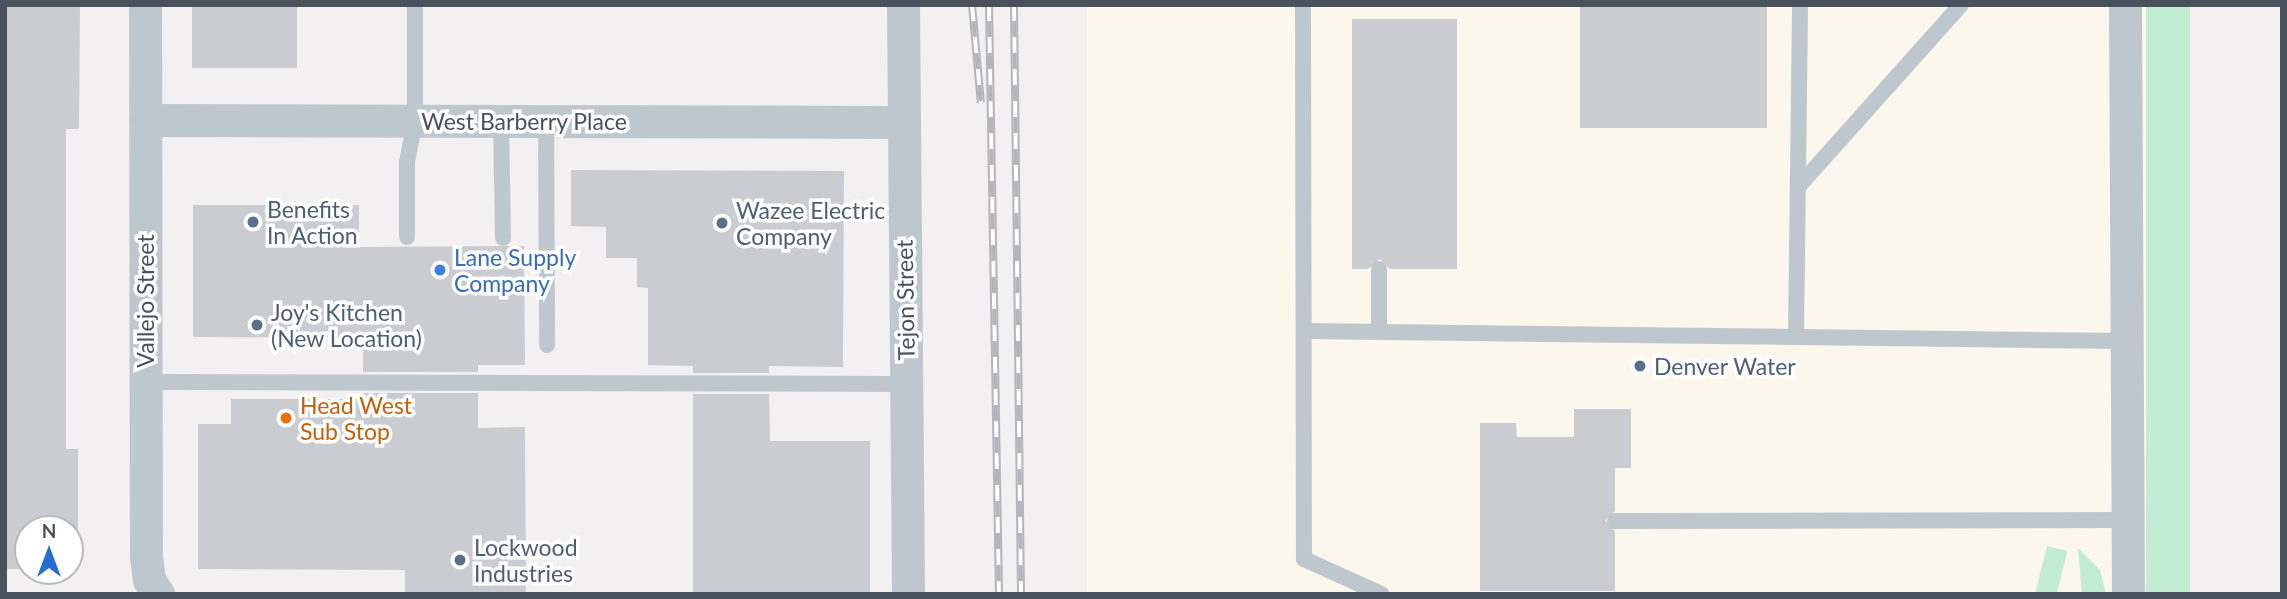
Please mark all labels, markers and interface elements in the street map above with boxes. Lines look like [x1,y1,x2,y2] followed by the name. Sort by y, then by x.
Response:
[421,107,627,135] street label: West Barberry Place
[267,195,358,249] place label: Benefits In Action
[736,196,885,250] place label: Wazee Electric Company
[245,214,261,230] marker: Benefits In Action
[714,215,730,231] marker: Wazee Electric Company
[131,234,159,368] street label: Vallejo Street
[890,239,920,361] street label: Tejon Street
[454,243,576,297] place label: Lane Supply Company
[432,262,448,278] marker: Lane Supply Company
[271,298,422,352] place label: Joy's Kitchen (New Location)
[249,317,265,333] marker: Joy's Kitchen (New Location)
[1654,352,1797,380] place label: Denver Water
[1632,358,1648,374] marker: Denver Water
[300,391,412,445] place label: Head West Sub Stop
[278,410,294,426] marker: Head West Sub Stop
[14,515,84,585] north arrow
[42,519,56,542] text: N
[474,533,578,587] place label: Lockwood Industries
[452,552,468,568] marker: Lockwood Industries

